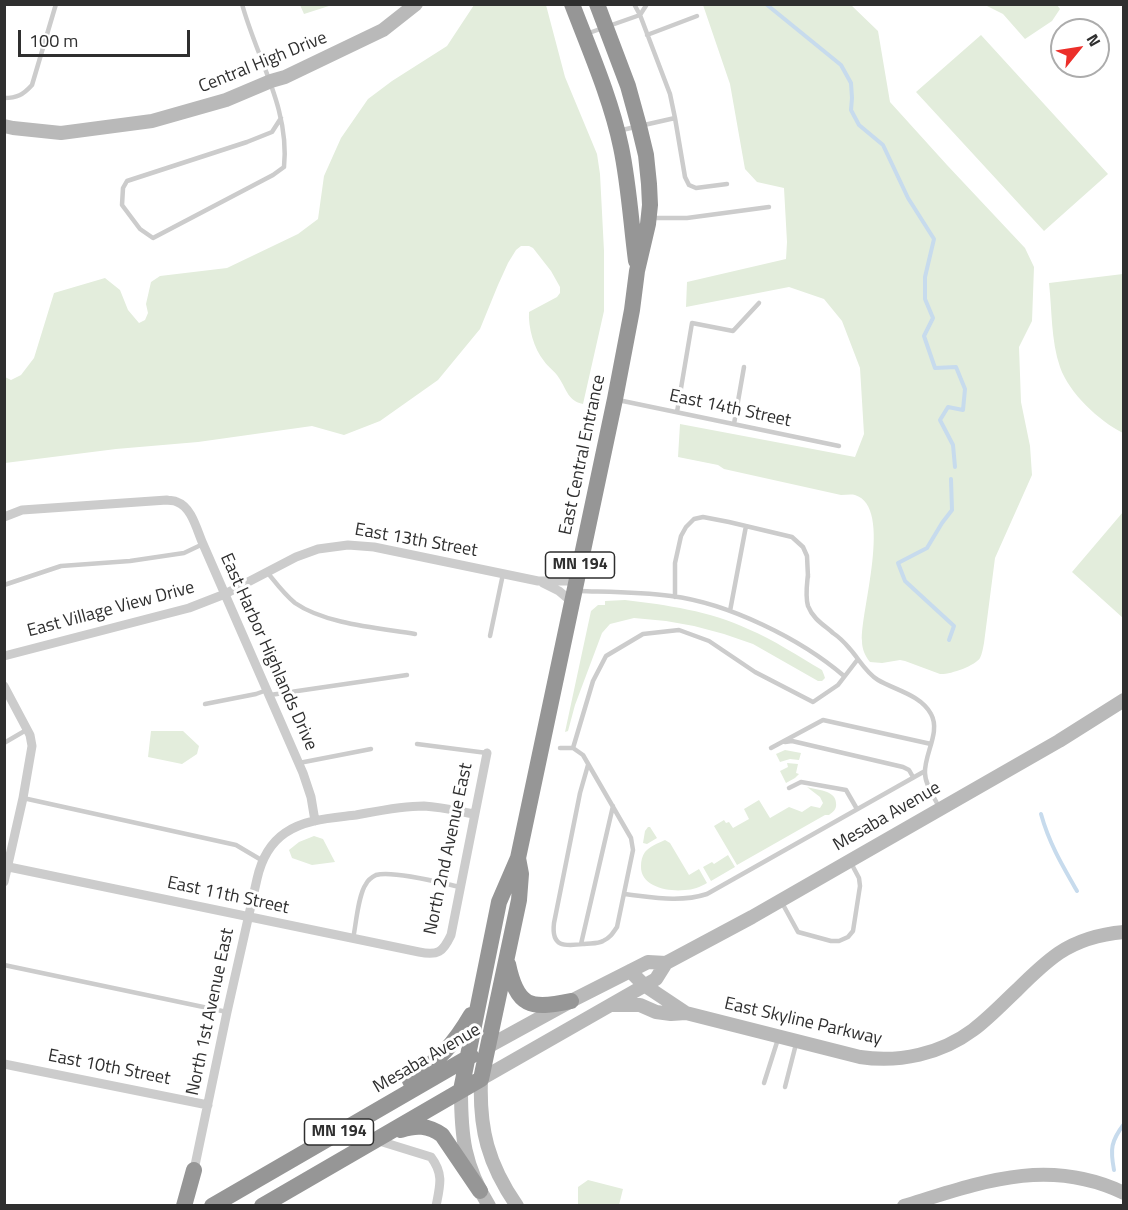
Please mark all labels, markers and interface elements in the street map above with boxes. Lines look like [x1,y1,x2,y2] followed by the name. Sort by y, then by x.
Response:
[21,18,194,56] scale bar
[1050,18,1110,78] north arrow
[29,27,78,54] text: 100 m
[196,27,330,99] street label: Central High Drive
[1081,29,1107,51] text: N
[555,373,611,537] street label: East Central Entrance
[667,386,793,432] street label: East 14th Street
[353,520,479,562] street label: East 13th Street
[215,550,321,754] street label: East Harbor Highlands Drive
[546,552,614,578] road number: MN 194
[25,577,197,643] street label: East Village View Drive
[420,761,478,937] street label: North 2nd Avenue East
[830,778,944,856] street label: Mesaba Avenue
[165,873,291,919] street label: East 11th Street
[183,926,239,1098] street label: North 1st Avenue East
[722,993,884,1051] street label: East Skyline Parkway
[370,1020,484,1098] street label: Mesaba Avenue
[46,1046,172,1090] street label: East 10th Street
[304,1119,374,1145] road number: MN 194

